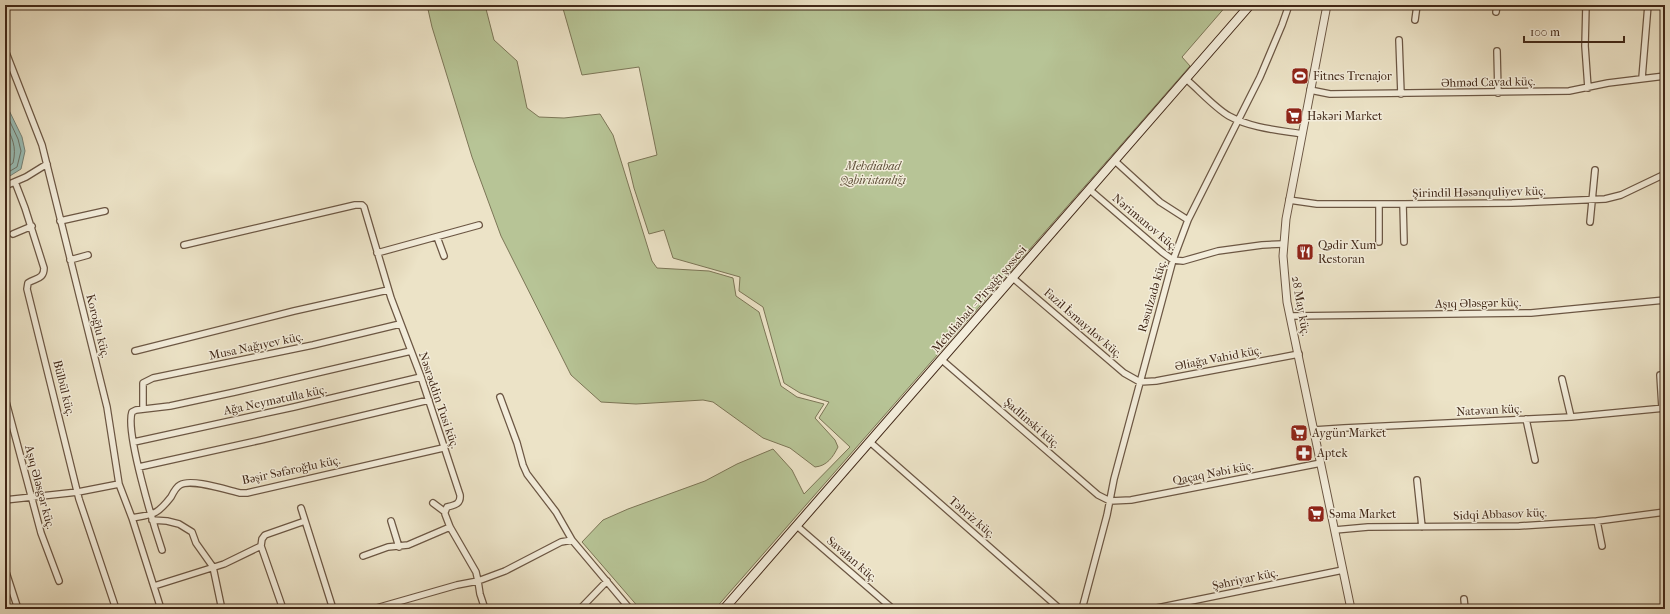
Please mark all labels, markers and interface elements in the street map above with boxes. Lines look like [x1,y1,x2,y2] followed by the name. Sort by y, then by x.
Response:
[1524,18,1624,44] scale bar
[1530,25,1560,39] text: 100 m
[1290,66,1310,86] sports icon: Fitnes Trenajor
[1313,69,1393,83] place label: Fitnes Trenajor
[1441,74,1535,91] street label: Əhməd Cavad küç.
[1284,106,1304,126] supermarket icon: Həkəri Market
[1307,109,1383,123] place label: Həkəri Market
[839,159,906,188] park label: Mehdiabad Qəbiristanlığı
[1412,184,1546,201] street label: Şirindil Həsənquliyev küç.
[1109,191,1180,254] street label: Nərimanov küç.
[1318,238,1376,266] place label: Qədir Xum Restoran
[929,242,1030,356] street label: Mehdiabad - Pirşağı şossesi
[1295,242,1315,262] restaurant icon: Qədir Xum Restoran
[1135,258,1170,334] street label: Rəsulzadə küç.
[1288,275,1313,337] street label: 28 May küç.
[1040,284,1126,362] street label: Fazil İsmayılov küç.
[82,293,113,360] street label: Koroğlu küç.
[1434,295,1521,312] street label: Aşıq Ələsgər küç.
[208,329,304,364] street label: Musa Nağıyev küç.
[1173,343,1263,374] street label: Əliağa Vahid küç.
[415,350,462,450] street label: Nəsrəddin Tusi küç.
[49,359,78,418] street label: Bülbül küç.
[221,382,328,419] street label: Ağa Neymətulla küç.
[1001,395,1063,452] street label: Şadlinski küç.
[1456,401,1522,420] street label: Natəvan küç.
[1289,423,1309,443] supermarket icon: Aygün Market
[1311,426,1387,440] place label: Aygün Market
[21,443,58,531] street label: Aşıq Ələsgər küç.
[1294,443,1314,463] pharmacy icon: Aptek
[1316,446,1348,460] place label: Aptek
[240,453,342,488] street label: Bəşir Səfəroğlu küç.
[1172,458,1255,489] street label: Qaçaq Nəbi küç.
[945,493,998,542] street label: Təbriz küç.
[1306,504,1326,524] supermarket icon: Səma Market
[1453,505,1547,524] street label: Sidqi Abbasov küç.
[1329,507,1397,521] place label: Səma Market
[823,533,880,585] street label: Savalan küç.
[1211,565,1279,594] street label: Şəhriyar küç.

